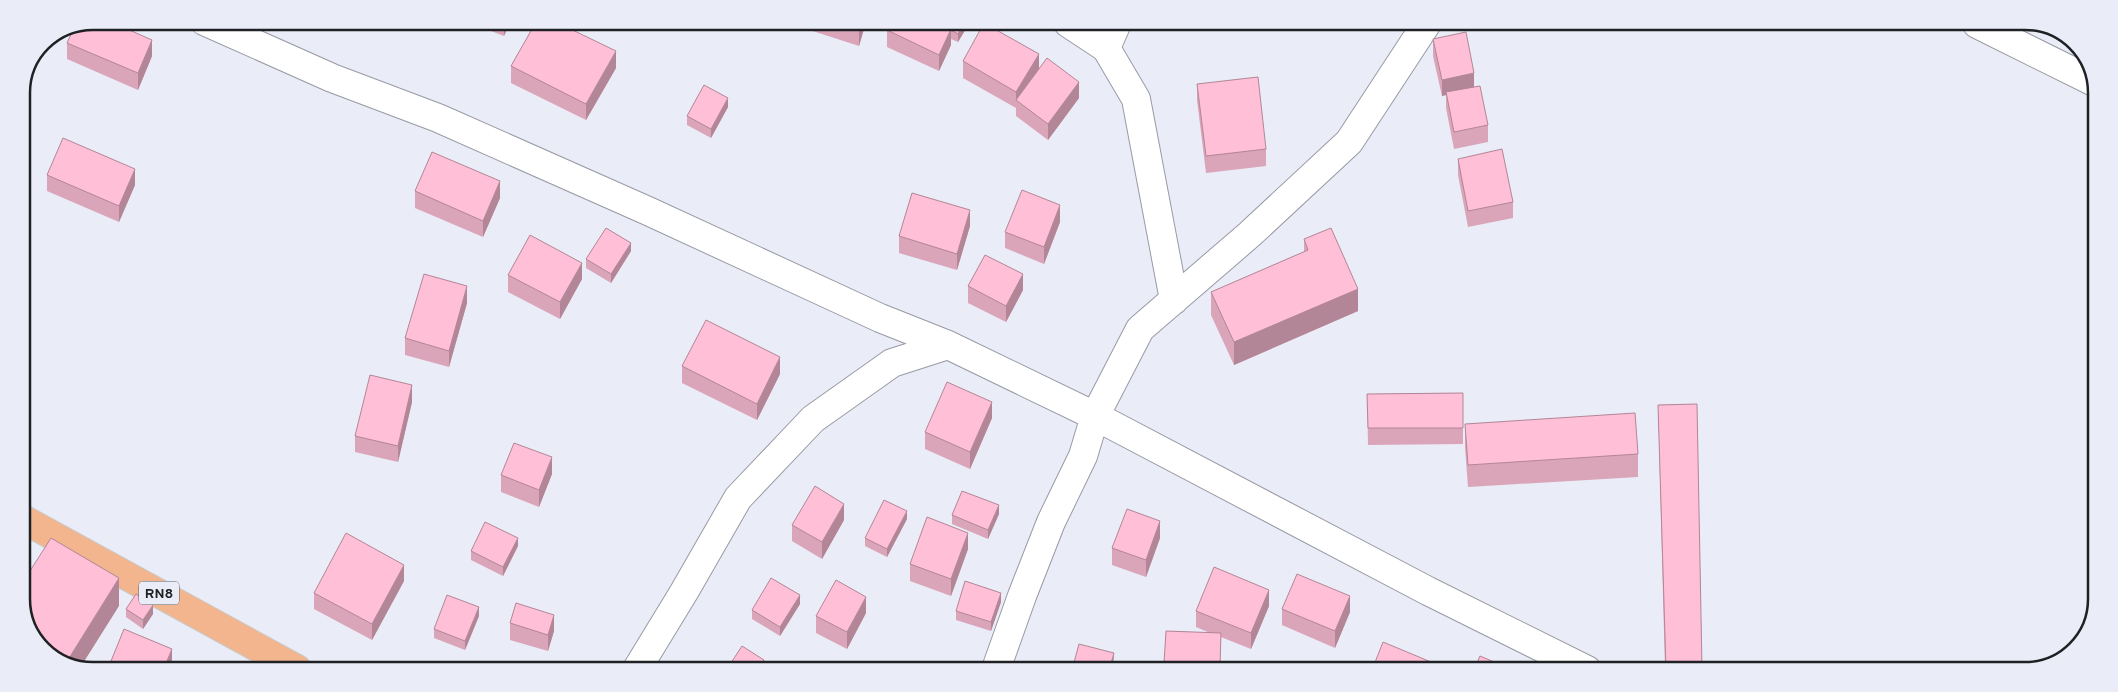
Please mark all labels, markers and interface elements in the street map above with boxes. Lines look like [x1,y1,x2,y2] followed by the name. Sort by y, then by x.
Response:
[139,582,179,604] road number: RN8

